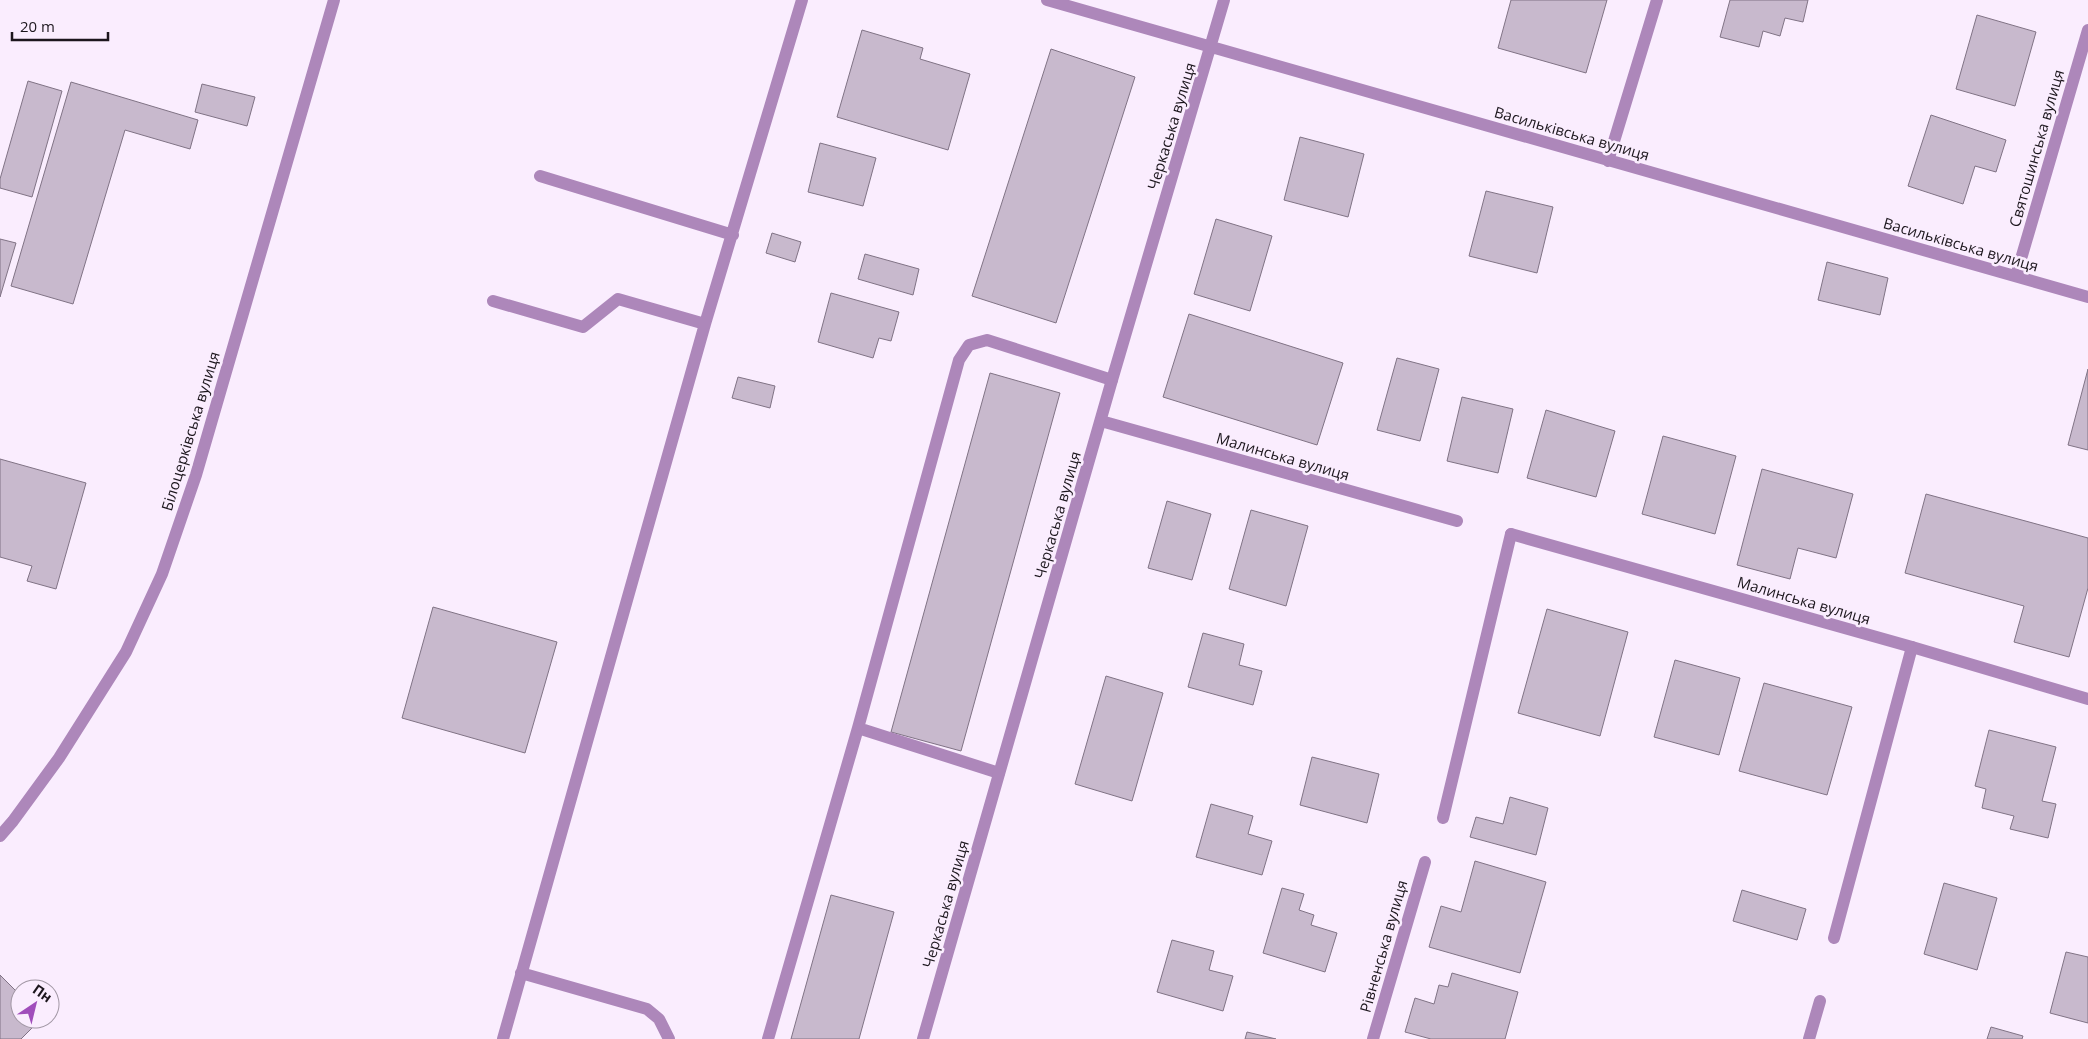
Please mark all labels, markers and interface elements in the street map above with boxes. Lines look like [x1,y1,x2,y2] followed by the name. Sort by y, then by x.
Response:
[12,10,109,42] scale bar
[20,16,55,36] text: 20 m
[1142,60,1200,192] street label: Черкаська вулиця
[2004,67,2068,229] street label: Святошинська вулиця
[1492,101,1652,165] street label: Васильківська вулиця
[1881,212,2041,276] street label: Васильківська вулиця
[156,349,224,513] street label: Білоцерківська вулиця
[1214,427,1352,485] street label: Малинська вулиця
[1029,449,1085,581] street label: Черкаська вулиця
[1735,571,1873,629] street label: Малинська вулиця
[917,838,973,970] street label: Черкаська вулиця
[1355,877,1411,1015] street label: Рівненська вулиця
[10,979,60,1029] north arrow
[29,980,56,1006] text: Пн

